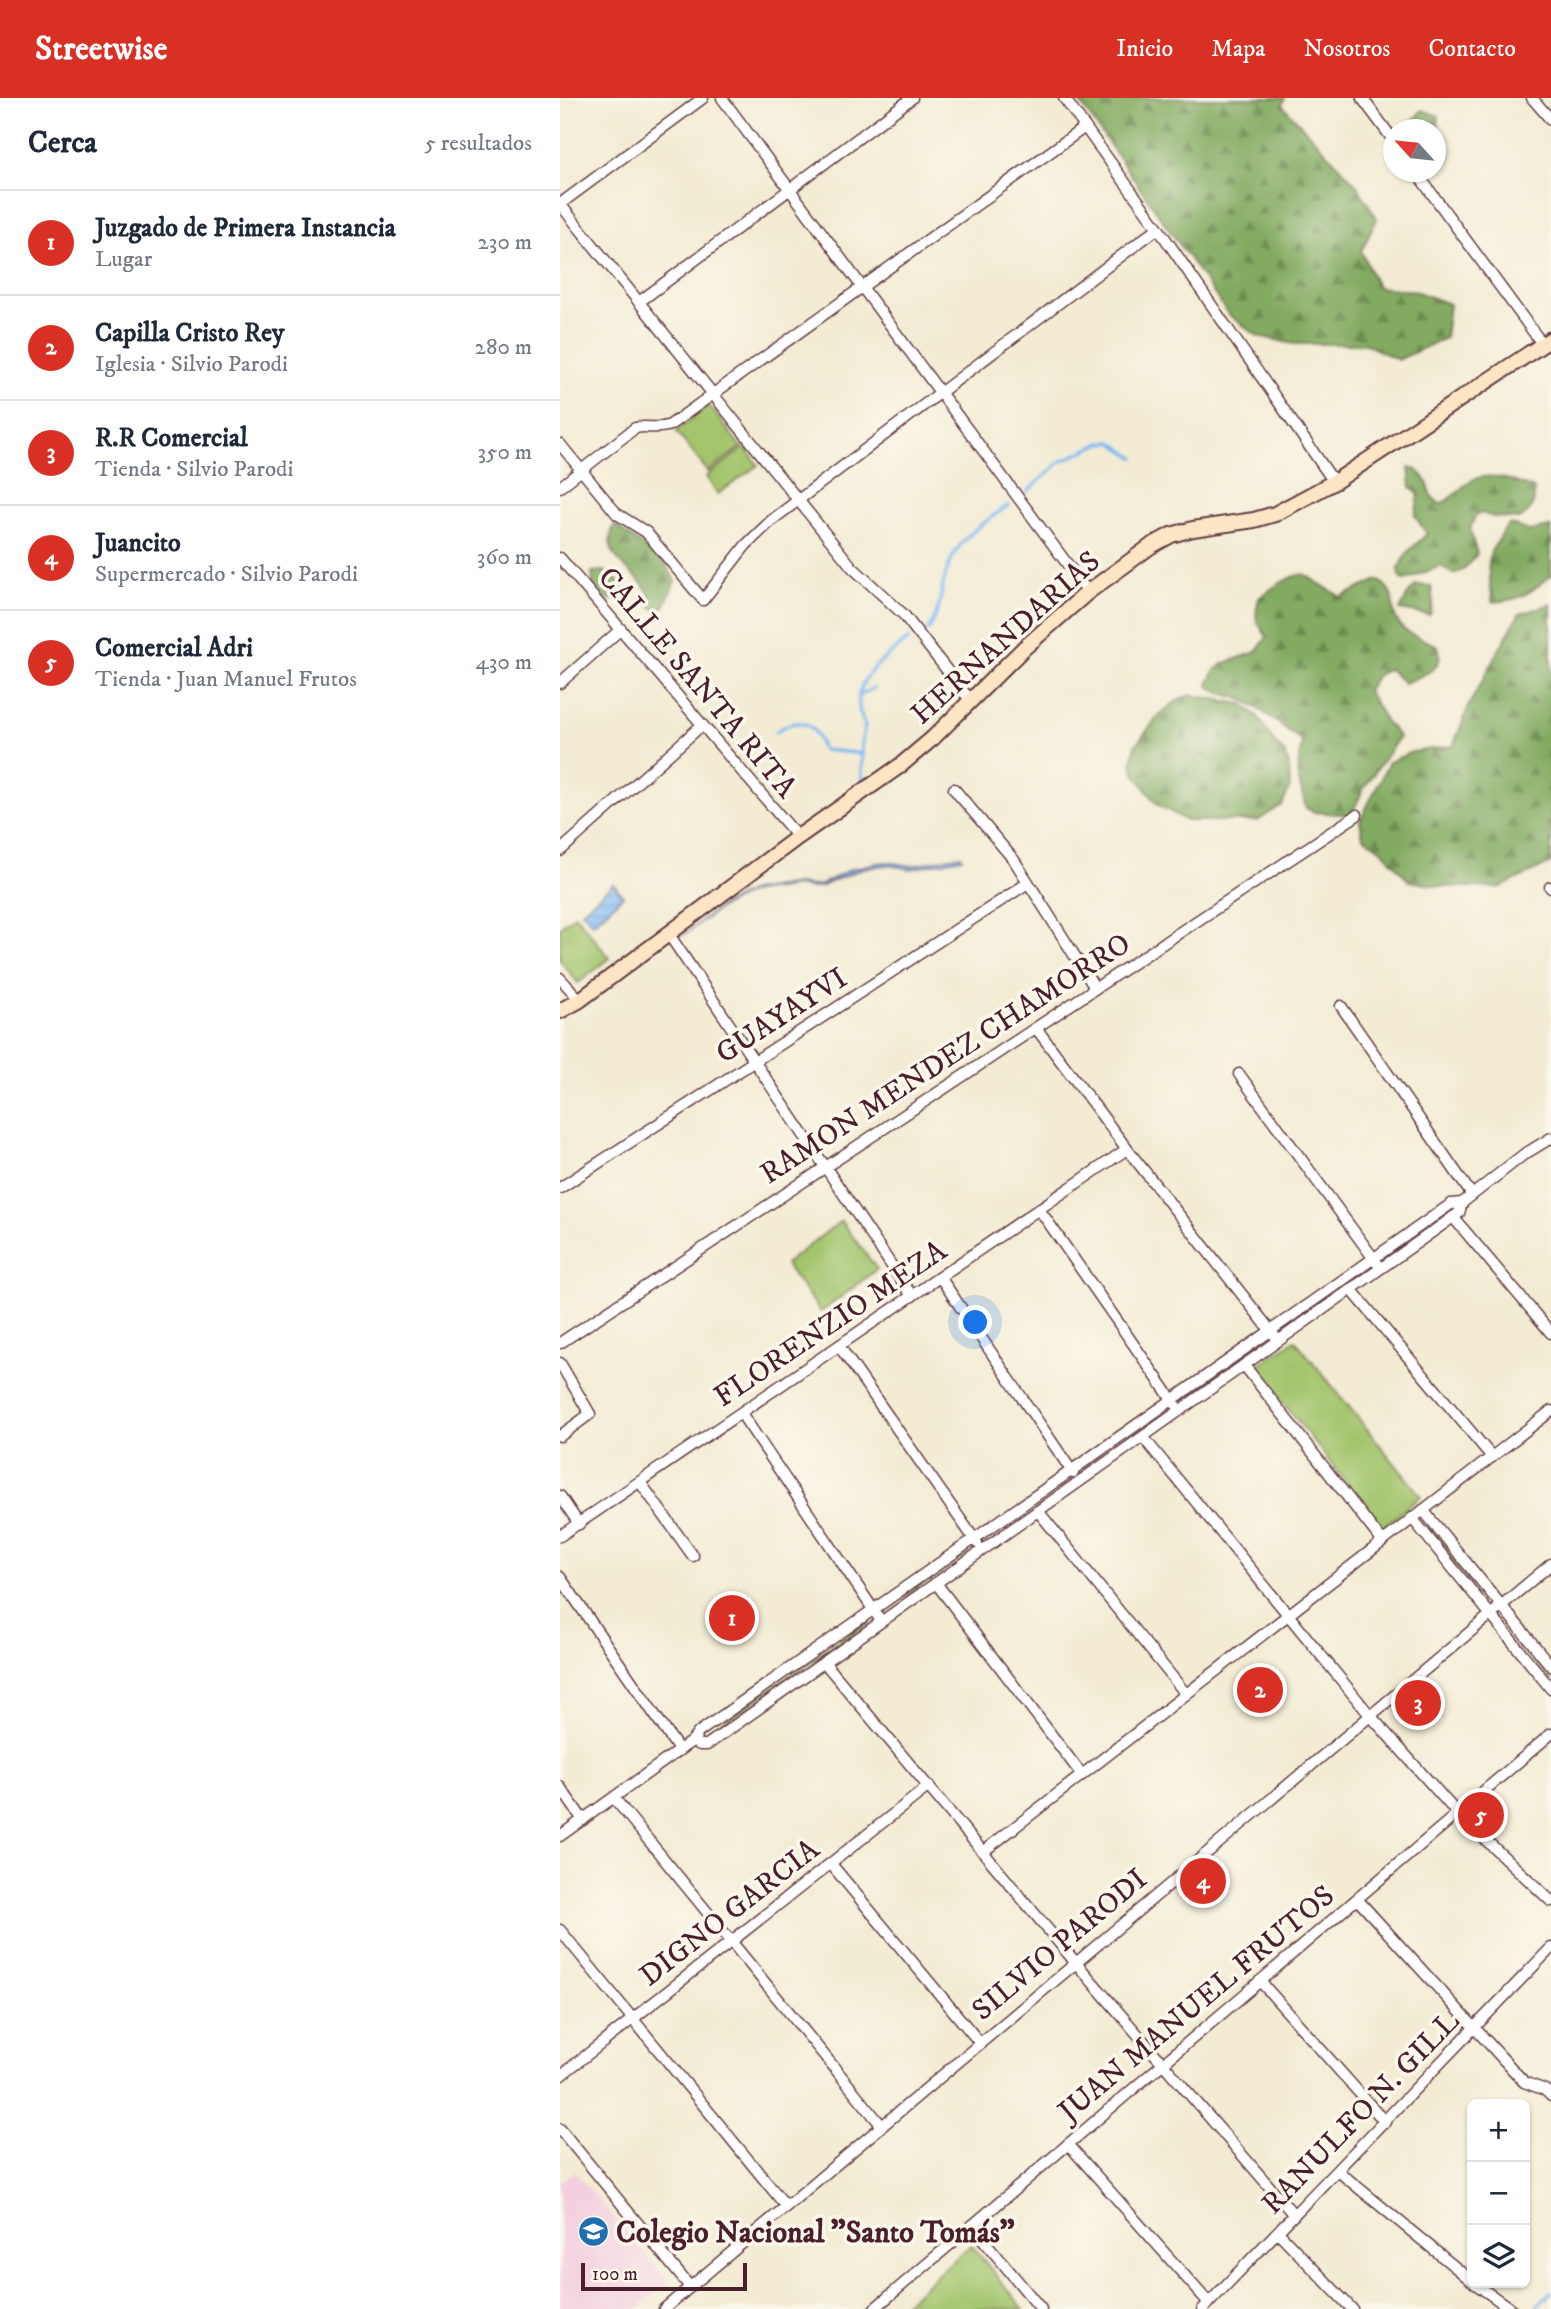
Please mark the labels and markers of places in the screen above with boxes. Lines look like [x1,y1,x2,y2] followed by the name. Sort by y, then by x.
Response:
[709,1592,755,1644] pin: 1
[1237,1664,1283,1716] pin: 2
[1395,1677,1441,1729] pin: 3
[1458,1789,1504,1841] pin: 5
[1180,1855,1226,1907] pin: 4
[576,2215,610,2249] school or university icon: Colegio Nacional "Santo Tomás"
[616,2215,1015,2252] place label: Colegio Nacional "Santo Tomás"

